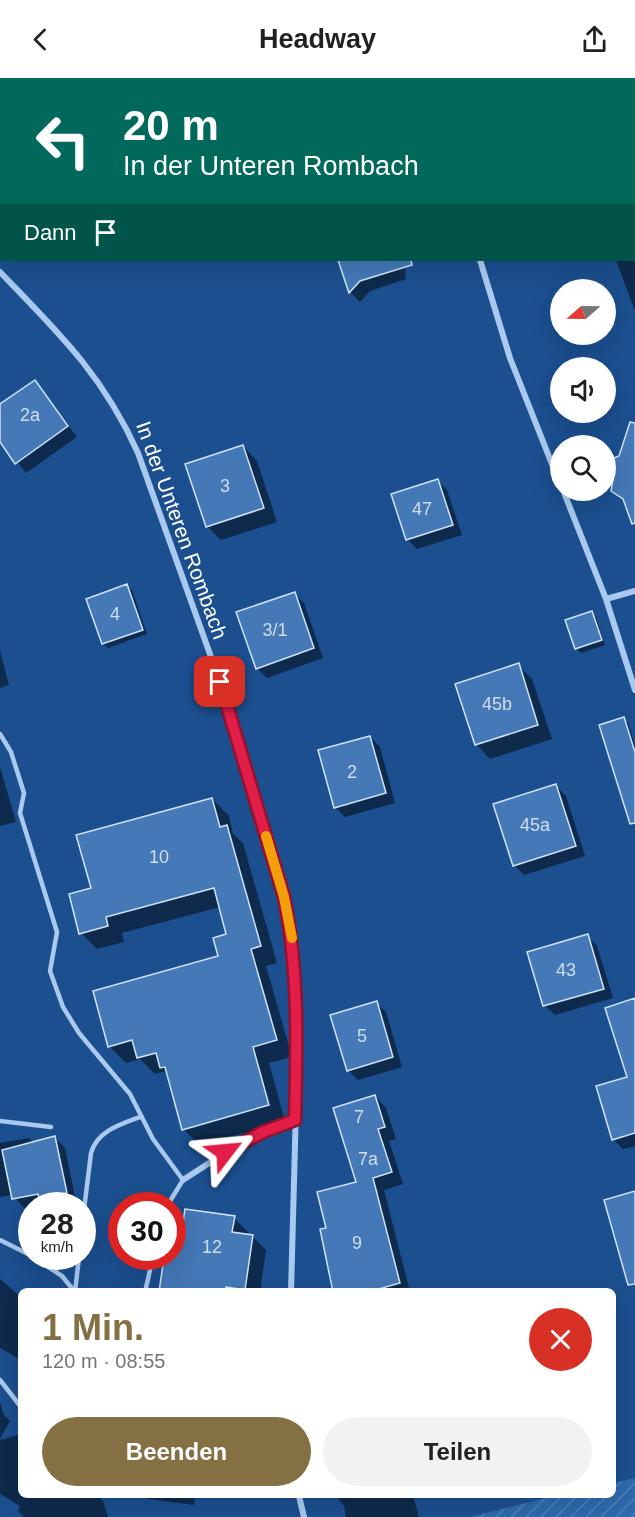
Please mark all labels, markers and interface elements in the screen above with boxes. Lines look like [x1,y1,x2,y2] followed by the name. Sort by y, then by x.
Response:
[24,23,57,56] icon: back
[578,23,611,56] icon: share
[259,24,376,54] text: Headway
[24,102,102,180] icon: left
[123,102,219,149] text: 20 m
[123,151,419,181] text: In der Unteren Rombach
[89,216,122,249] icon: arrive
[24,220,77,245] text: Dann
[550,279,616,345] north arrow
[550,279,616,501] map controls
[550,357,616,423] button: sound
[20,405,41,425] house number: 2a
[132,418,232,642] street label: In der Unteren Rombach
[550,435,616,501] button: search
[220,476,230,496] house number: 3
[412,499,432,519] house number: 47
[110,604,120,624] house number: 4
[262,620,288,640] house number: 3/1
[194,656,245,707] pin
[203,665,236,698] icon: arrive
[482,694,512,714] house number: 45b
[347,762,357,782] house number: 2
[520,815,551,835] house number: 45a
[149,847,169,867] house number: 10
[556,960,576,980] house number: 43
[357,1026,367,1046] house number: 5
[354,1107,364,1127] house number: 7
[193,1120,257,1184] position arrow
[358,1149,379,1169] house number: 7a
[108,1192,186,1270] speed limit sign: 30
[40,1207,74,1240] text: 28
[352,1233,362,1253] house number: 9
[202,1237,222,1257] house number: 12
[41,1238,73,1255] text: km/h
[42,1307,144,1348] text: 1 Min.
[529,1308,592,1371] button: close
[42,1350,165,1372] text: 120 m · 08:55
[42,1417,311,1486] button: Beenden
[323,1417,592,1486] button: Teilen

